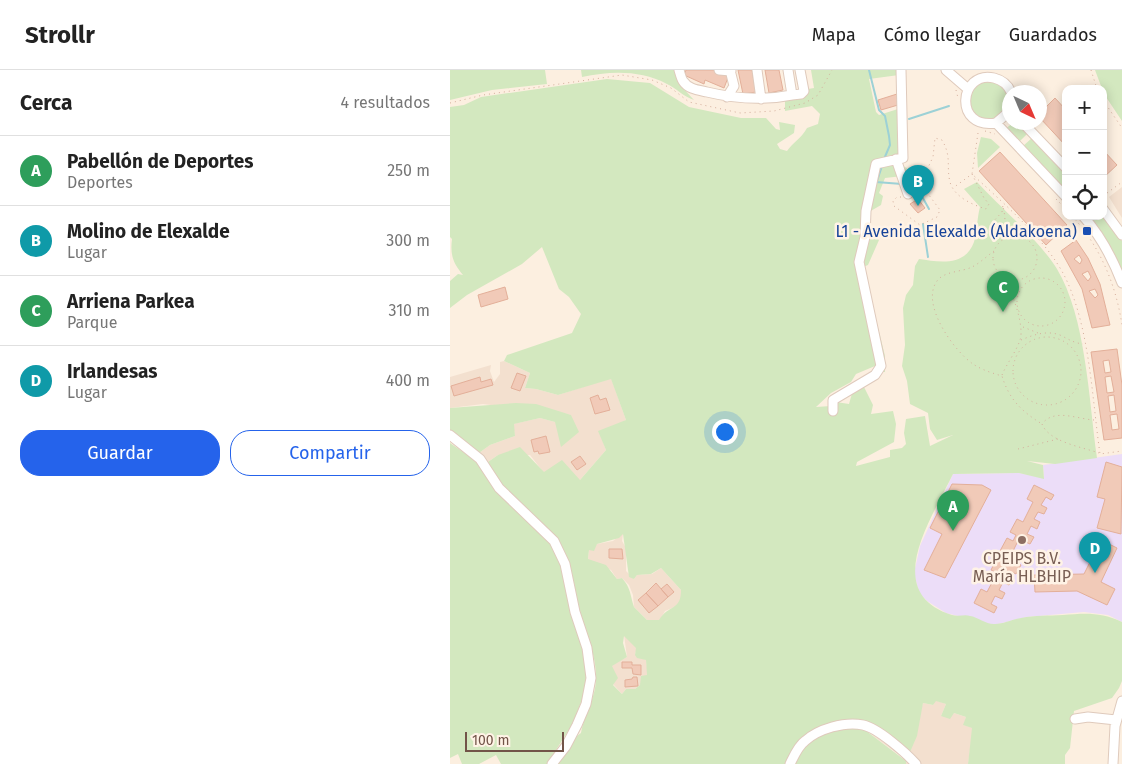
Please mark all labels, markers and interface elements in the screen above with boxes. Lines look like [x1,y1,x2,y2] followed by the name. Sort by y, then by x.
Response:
[25,21,95,49] text: Strollr
[812,24,856,46] text: Mapa
[884,24,981,46] text: Cómo llegar
[1009,24,1097,46] text: Guardados
[1002,85,1047,130] north arrow
[1062,85,1107,220] map controls
[1062,85,1107,130] button: +
[20,90,72,116] text: Cerca
[341,93,430,112] text: 4 resultados
[1062,130,1107,175] button: −
[67,150,253,173] text: Pabellón de Deportes
[31,161,41,180] text: A
[387,161,430,180] text: 250 m
[902,165,934,206] pin: B
[67,173,133,192] text: Deportes
[1062,175,1107,220] button: locate
[67,220,230,243] text: Molino de Elexalde
[836,222,1077,241] place label: L1 - Avenida Elexalde (Aldakoena)
[1081,225,1093,237] marker: L1 - Avenida Elexalde (Aldakoena)
[31,231,41,250] text: B
[386,231,430,250] text: 300 m
[67,243,107,262] text: Lugar
[987,271,1019,312] pin: C
[67,290,195,313] text: Arriena Parkea
[31,301,41,320] text: C
[389,301,430,320] text: 310 m
[67,313,117,332] text: Parque
[67,360,157,383] text: Irlandesas
[31,371,41,390] text: D
[386,371,430,390] text: 400 m
[67,383,107,402] text: Lugar
[712,419,738,445] your location
[20,430,220,476] button: Guardar
[230,430,430,476] button: Compartir
[937,490,969,531] pin: A
[1079,532,1111,573] pin: D
[1016,534,1028,546] marker: CPEIPS B.V. María HLBHIP
[973,549,1071,586] place label: CPEIPS B.V. María HLBHIP
[465,729,564,752] scale bar
[472,732,509,749] text: 100 m

